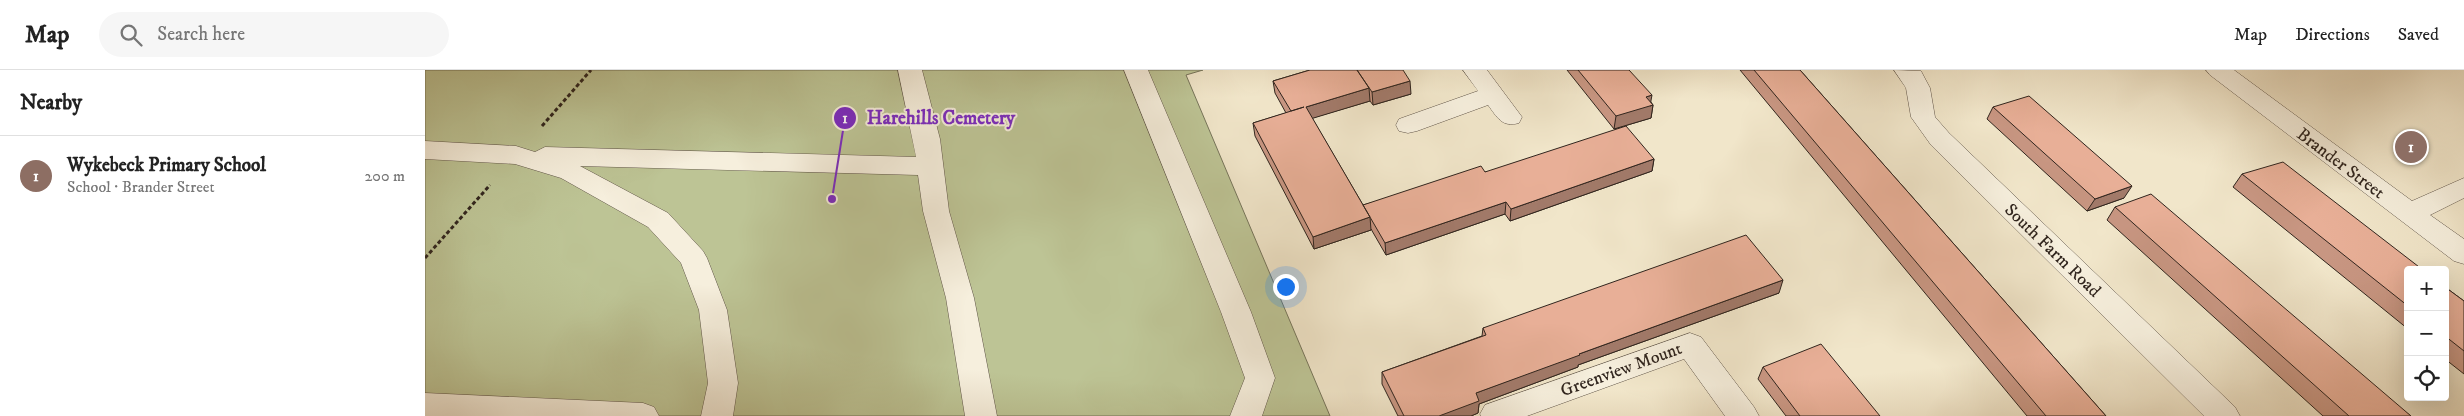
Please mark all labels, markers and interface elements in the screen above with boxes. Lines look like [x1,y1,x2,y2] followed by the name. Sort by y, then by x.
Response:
[99,12,449,57] search box
[25,20,69,50] text: Map
[117,21,145,49] icon: search
[157,23,245,46] text: Search here
[2234,24,2267,46] text: Map
[2295,24,2370,46] text: Directions
[2398,24,2439,46] text: Saved
[20,90,82,116] text: Nearby
[832,101,1025,135] callout: Harehills Cemetery
[867,107,1016,130] text: Harehills Cemetery
[842,109,848,128] text: 1
[2292,124,2389,204] street label: Brander Street
[2395,128,2427,166] pin: 1
[67,154,266,177] text: Wykebeck Primary School
[33,166,39,186] text: 1
[364,166,405,186] text: 200 m
[67,177,215,197] text: School · Brander Street
[2000,199,2105,302] street label: South Farm Road
[2404,266,2449,401] map controls
[2404,266,2449,311] button: +
[1273,274,1299,300] your location
[2404,311,2449,356] button: −
[1558,338,1685,402] street label: Greenview Mount
[2404,356,2449,401] button: locate

